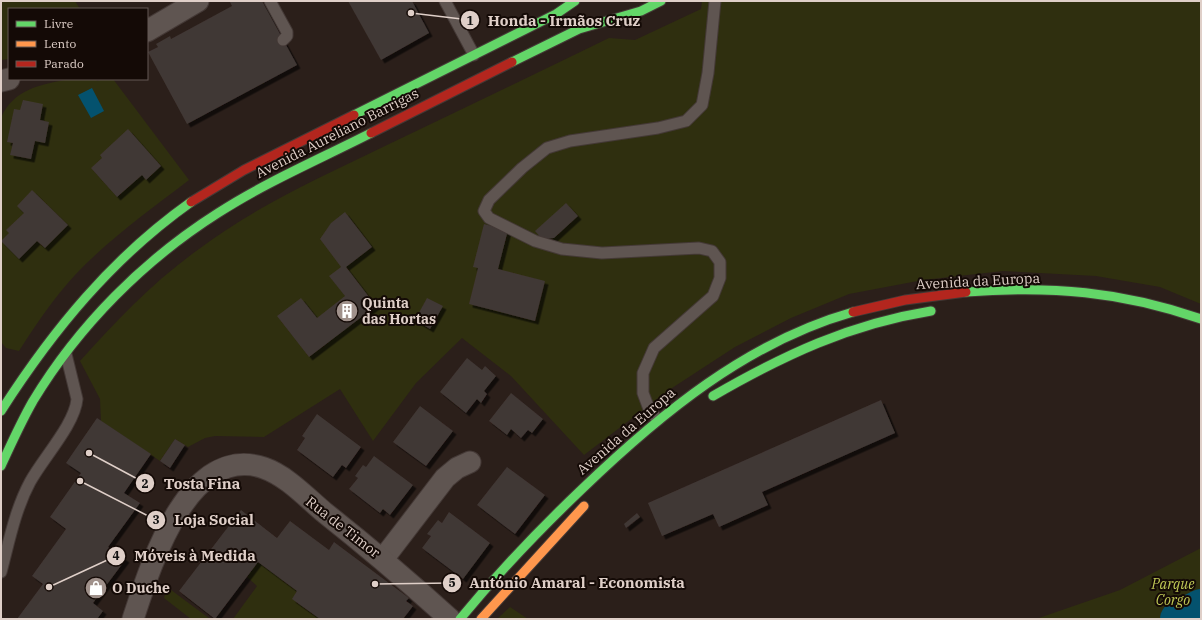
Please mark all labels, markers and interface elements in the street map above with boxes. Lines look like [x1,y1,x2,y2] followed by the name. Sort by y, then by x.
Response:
[460,7,649,34] callout: Honda - Irmãos Cruz
[8,8,148,80] legend
[488,11,641,30] text: Honda - Irmãos Cruz
[466,13,474,28] text: 1
[44,16,73,31] text: Livre
[44,36,76,51] text: Lento
[44,56,84,71] text: Parado
[252,84,422,182] street label: Avenida Aureliano Barrigas
[915,269,1041,293] street label: Avenida da Europa
[362,294,436,328] place label: Quinta das Hortas
[334,298,360,324] building icon: Quinta das Hortas
[573,383,679,479] street label: Avenida da Europa
[135,470,248,497] callout: Tosta Fina
[164,474,241,493] text: Tosta Fina
[141,476,149,491] text: 2
[302,492,384,562] street label: Rua de Timor
[146,507,262,534] callout: Loja Social
[174,510,254,529] text: Loja Social
[152,512,160,527] text: 3
[106,542,264,569] callout: Móveis à Medida
[134,546,256,565] text: Móveis à Medida
[112,548,120,563] text: 4
[442,569,693,596] callout: António Amaral - Economista
[469,573,685,592] text: António Amaral - Economista
[83,575,109,601] shop icon: O Duche
[448,575,456,590] text: 5
[1151,575,1195,609] park label: Parque Corgo
[112,579,170,597] place label: O Duche

